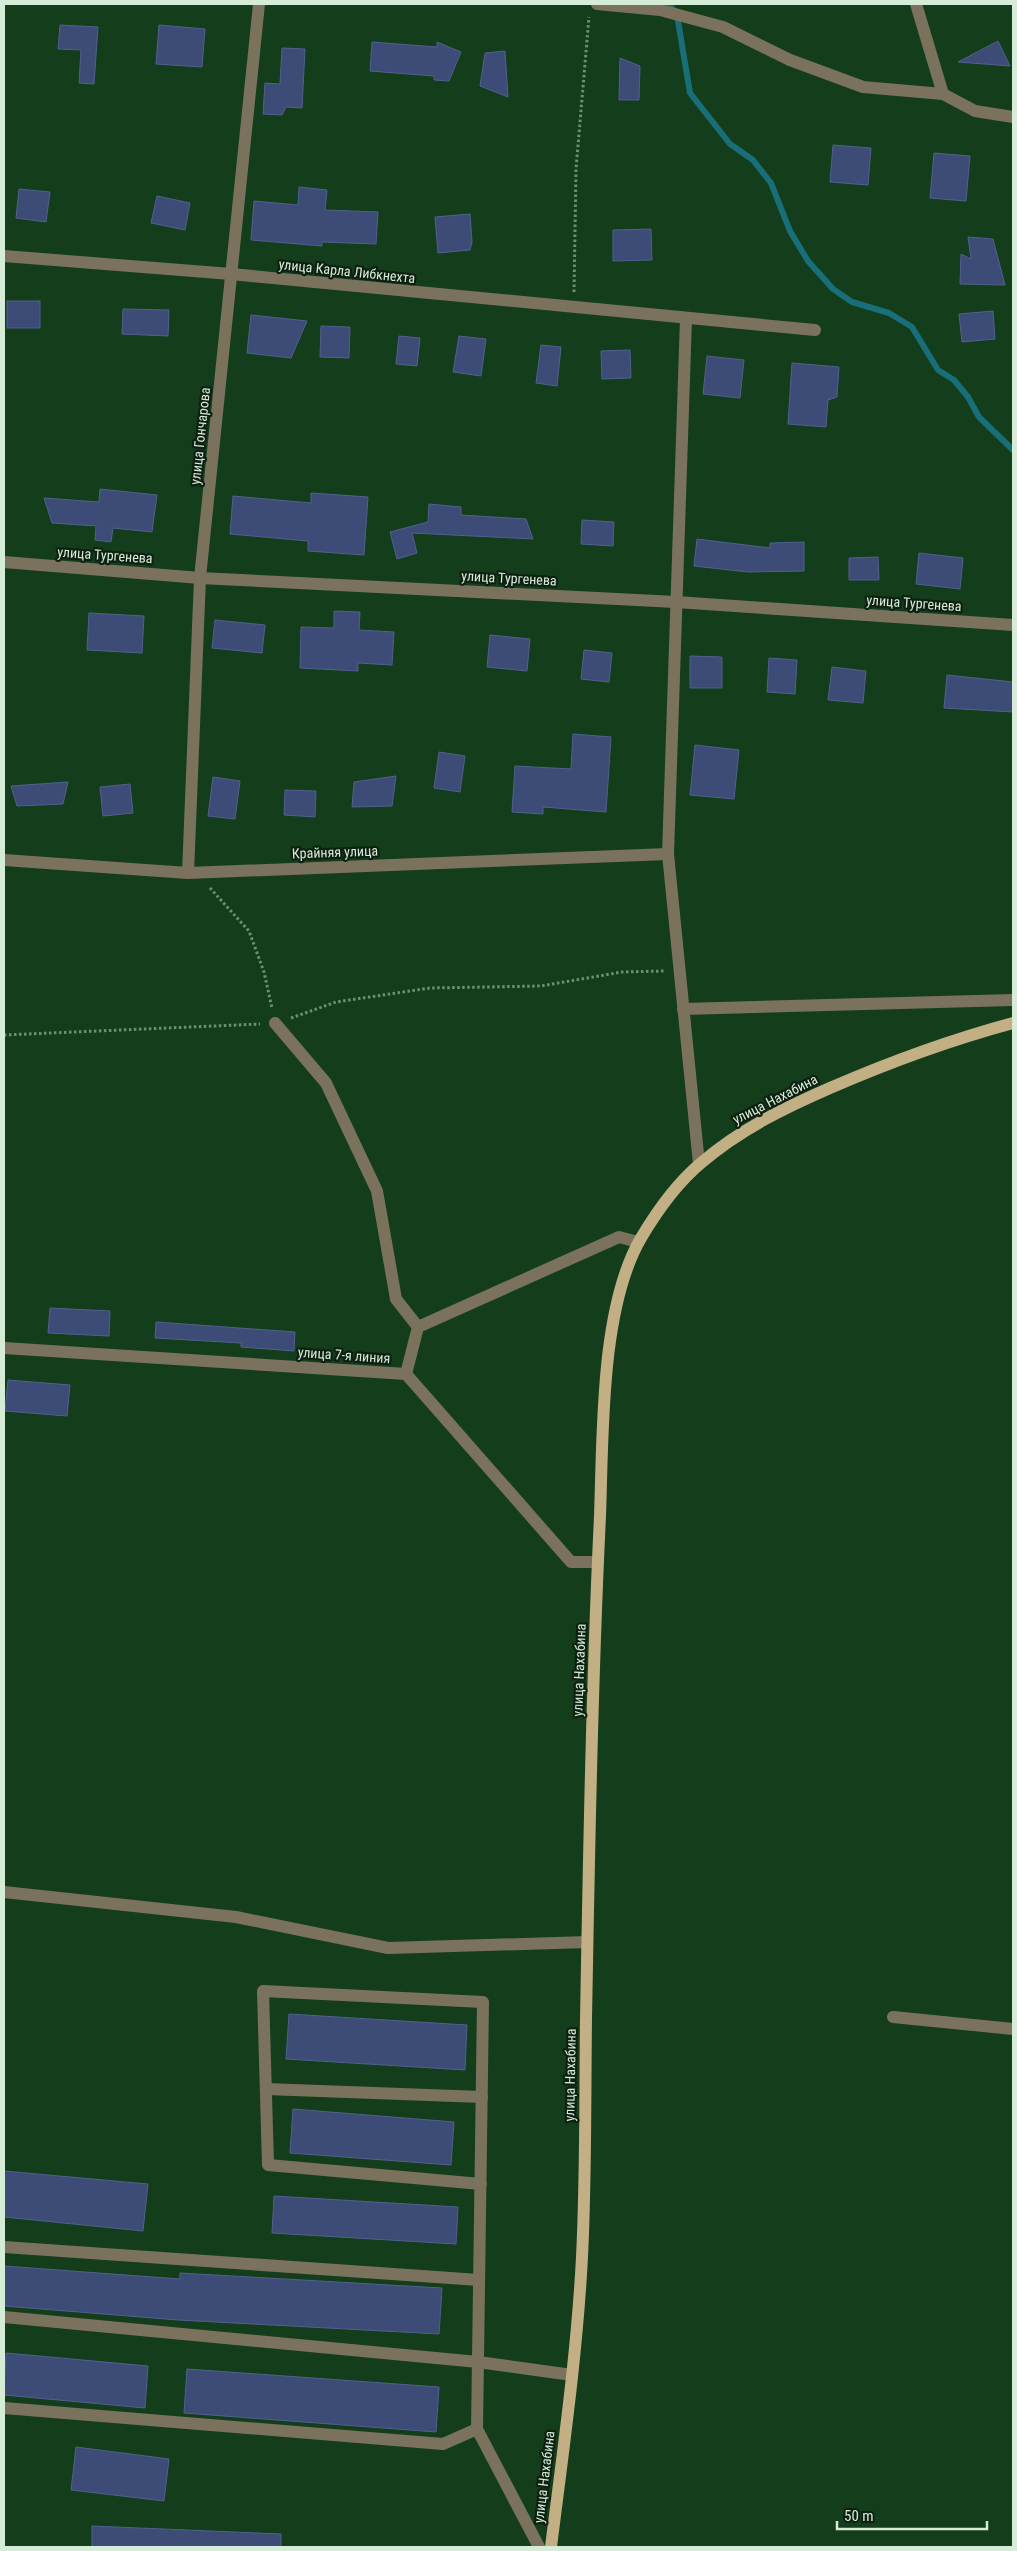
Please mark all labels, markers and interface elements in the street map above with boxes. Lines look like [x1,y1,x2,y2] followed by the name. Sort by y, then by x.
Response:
[278,256,416,286] street label: улица Карла Либкнехта
[187,386,213,486] street label: улица Гончарова
[57,544,153,566] street label: улица Тургенева
[461,568,557,588] street label: улица Тургенева
[866,592,962,614] street label: улица Тургенева
[292,843,378,861] street label: Крайняя улица
[730,1071,820,1127] street label: улица Нахабина
[297,1344,391,1366] street label: улица 7-я линия
[569,1623,589,1717] street label: улица Нахабина
[561,2028,579,2122] street label: улица Нахабина
[530,2430,558,2524] street label: улица Нахабина
[837,2498,987,2530] scale bar
[844,2507,874,2525] text: 50 m

